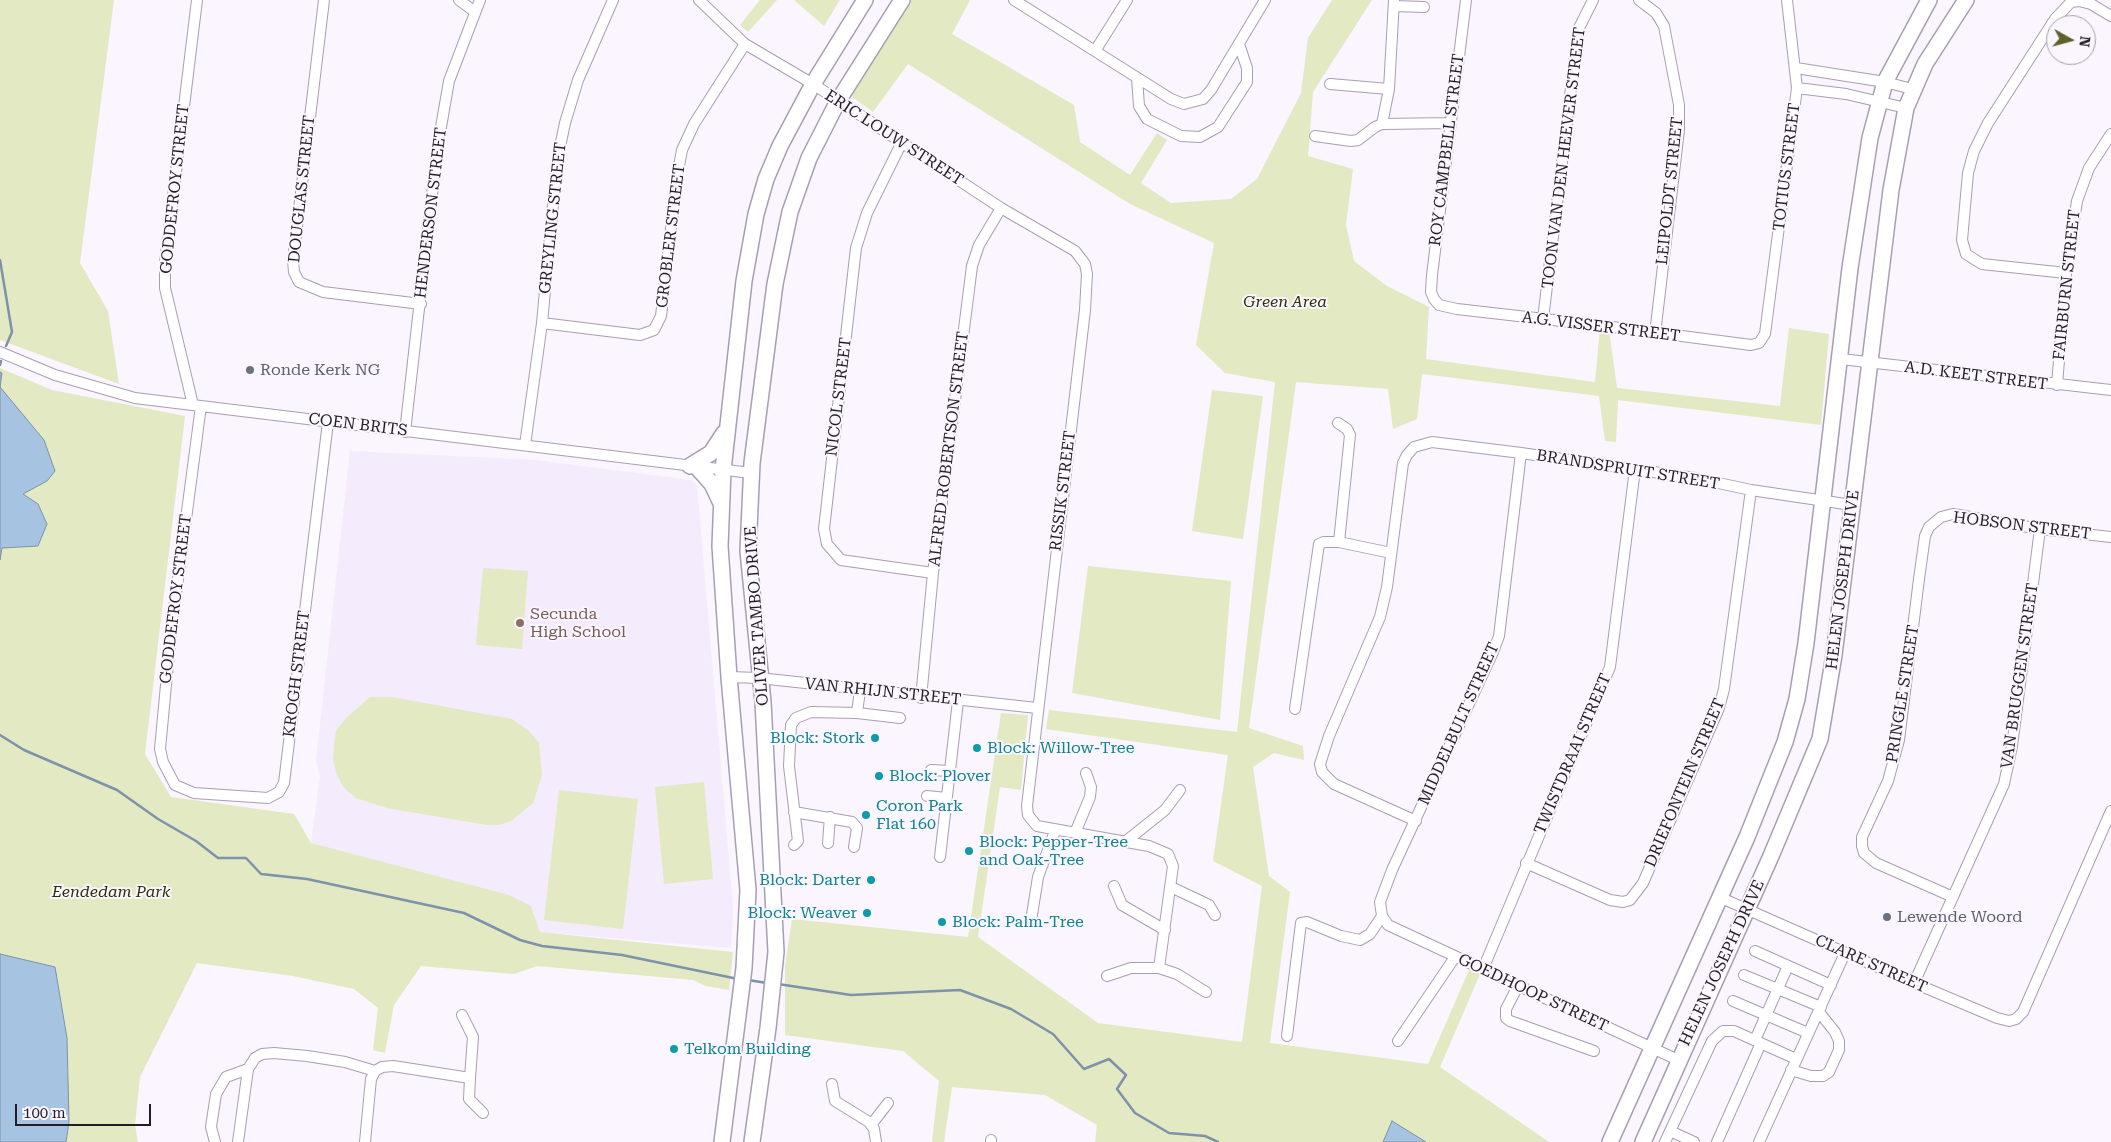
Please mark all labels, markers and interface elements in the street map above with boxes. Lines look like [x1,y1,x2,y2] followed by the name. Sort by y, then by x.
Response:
[2046,15,2096,65] north arrow
[1538,26,1590,290] street label: TOON VAN DEN HEEVER STREET
[2076,35,2093,48] text: N
[1426,53,1468,247] street label: ROY CAMPBELL STREET
[821,86,967,190] street label: ERIC LOUW STREET
[1770,102,1804,232] street label: TOTIUS STREET
[157,103,193,275] street label: GODDEFROY STREET
[285,114,319,264] street label: DOUGLAS STREET
[1653,116,1687,266] street label: LEIPOLDT STREET
[411,126,451,300] street label: HENDERSON STREET
[535,141,571,295] street label: GREYLING STREET
[653,163,689,309] street label: GROBLER STREET
[2050,209,2084,361] street label: FAIRBURN STREET
[1243,292,1327,312] park label: Green Area
[1521,308,1681,346] street label: A.G. VISSER STREET
[925,330,973,568] street label: ALFRED ROBERTSON STREET
[822,337,856,457] street label: NICOL STREET
[1903,358,2049,394] street label: A.D. KEET STREET
[260,360,380,380] place label: Ronde Kerk NG
[244,364,256,376] marker: Ronde Kerk NG
[307,409,409,441] street label: COEN BRITS
[1046,430,1080,552] street label: RISSIK STREET
[1535,446,1721,494] street label: BRANDSPRUIT STREET
[1822,489,1864,671] street label: HELEN JOSEPH DRIVE
[1952,508,2092,544] street label: HOBSON STREET
[156,513,196,685] street label: GODDEFROY STREET
[741,525,773,707] street label: OLIVER TAMBO DRIVE
[1997,582,2043,770] street label: VAN BRUGGEN STREET
[530,604,626,642] place label: Secunda High School
[280,609,314,739] street label: KROGH STREET
[514,617,526,629] marker: Secunda High School
[1883,624,1923,764] street label: PRINGLE STREET
[1414,640,1504,808] street label: MIDDELBULT STREET
[1530,671,1616,837] street label: TWISTDRAAI STREET
[804,674,962,710] street label: VAN RHIJN STREET
[1641,696,1729,870] street label: DRIEFONTEIN STREET
[770,728,865,748] place label: Block: Stork
[869,732,881,744] marker: Block: Stork
[987,738,1135,758] place label: Block: Willow-Tree
[971,742,983,754] marker: Block: Willow-Tree
[889,766,991,786] place label: Block: Plover
[873,770,885,782] marker: Block: Plover
[876,796,963,834] place label: Coron Park Flat 160
[860,809,872,821] marker: Coron Park Flat 160
[979,832,1128,870] place label: Block: Pepper-Tree and Oak-Tree
[963,845,975,857] marker: Block: Pepper-Tree and Oak-Tree
[759,870,861,890] place label: Block: Darter
[865,874,877,886] marker: Block: Darter
[1675,877,1769,1049] street label: HELEN JOSEPH DRIVE
[52,882,170,902] park label: Eendedam Park
[747,903,857,923] place label: Block: Weaver
[861,907,873,919] marker: Block: Weaver
[1897,907,2023,927] place label: Lewende Woord
[1881,911,1893,923] marker: Lewende Woord
[952,912,1084,932] place label: Block: Palm-Tree
[936,916,948,928] marker: Block: Palm-Tree
[1812,931,1930,997] street label: CLARE STREET
[1455,950,1611,1036] street label: GOEDHOOP STREET
[684,1039,811,1059] place label: Telkom Building
[668,1043,680,1055] marker: Telkom Building
[18,1094,154,1126] scale bar
[23,1104,66,1122] text: 100 m

